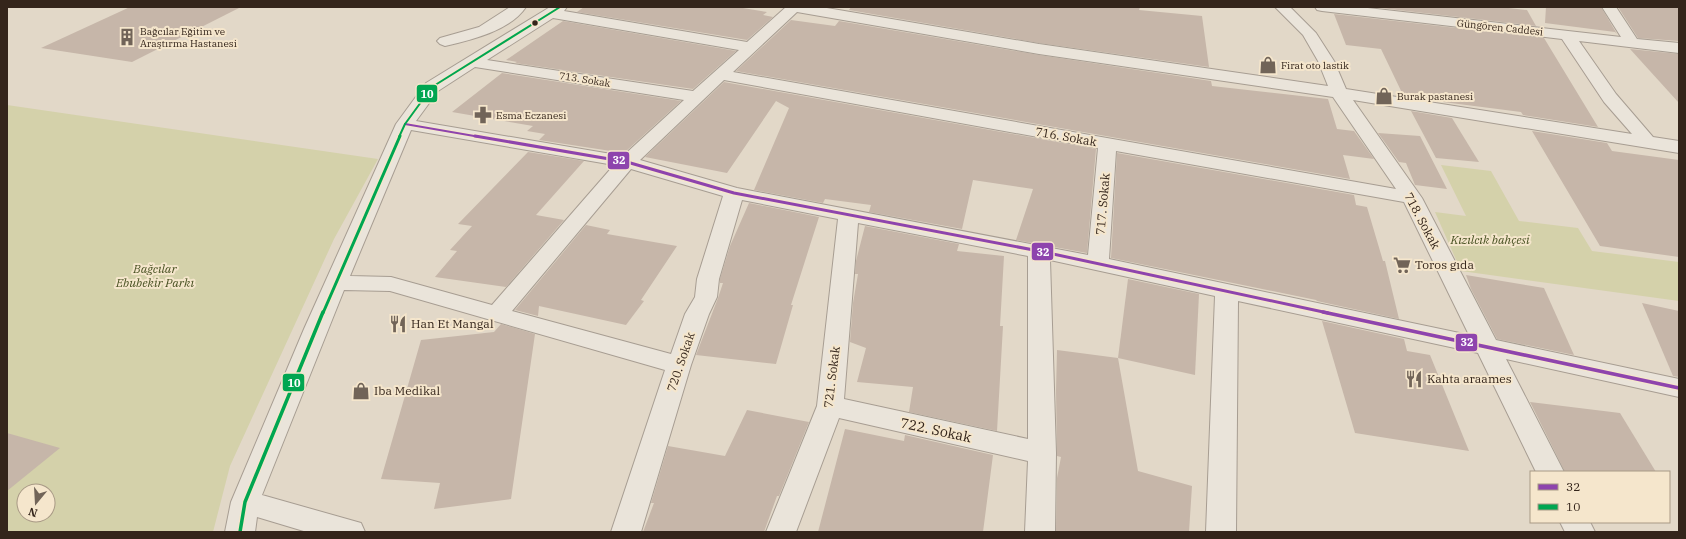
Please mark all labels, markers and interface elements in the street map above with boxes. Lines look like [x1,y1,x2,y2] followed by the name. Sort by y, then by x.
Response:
[1456,17,1544,38] street label: Güngören Caddesi
[530,18,540,28] unlabelled marker
[140,25,237,50] place label: Bağcılar Eğitim ve Araştırma Hastanesi
[117,27,137,47] building icon: Bağcılar Eğitim ve Araştırma Hastanesi
[1258,55,1278,75] shop icon: Firat oto lastik
[1281,59,1349,72] place label: Firat oto lastik
[558,69,612,90] street label: 713. Sokak
[416,84,438,103] line badge: 10
[1374,86,1394,106] shop icon: Burak pastanesi
[420,87,434,101] text: 10
[1397,90,1473,103] place label: Burak pastanesi
[473,105,493,125] pharmacy icon: Esma Eczanesi
[496,109,566,122] place label: Esma Eczanesi
[1034,124,1098,149] street label: 716. Sokak
[607,151,630,170] line badge: 32
[612,153,626,167] text: 32
[1092,172,1113,235] street label: 717. Sokak
[1401,190,1444,252] street label: 718. Sokak
[1449,232,1530,247] park label: Kızılcık bahçesi
[1031,242,1054,261] line badge: 32
[1036,245,1050,259] text: 32
[1392,255,1412,275] supermarket icon: Toros gıda
[1415,257,1474,272] place label: Toros gıda
[115,261,194,290] park label: Bağcılar Ebubekir Parkı
[388,314,408,334] restaurant icon: Han Et Mangal
[411,316,494,331] place label: Han Et Mangal
[663,330,698,394] street label: 720. Sokak
[1455,333,1478,352] line badge: 32
[1460,335,1474,349] text: 32
[820,345,843,409] street label: 721. Sokak
[1404,369,1424,389] restaurant icon: Kahta araames
[1427,371,1512,386] place label: Kahta araames
[282,373,305,392] line badge: 10
[287,376,301,390] text: 10
[351,381,371,401] shop icon: Iba Medikal
[374,383,440,398] place label: Iba Medikal
[899,414,974,446] street label: 722. Sokak
[1530,471,1670,523] legend
[1566,479,1580,494] text: 32
[16,483,56,523] north arrow
[1566,499,1580,514] text: 10
[26,504,39,521] text: N

